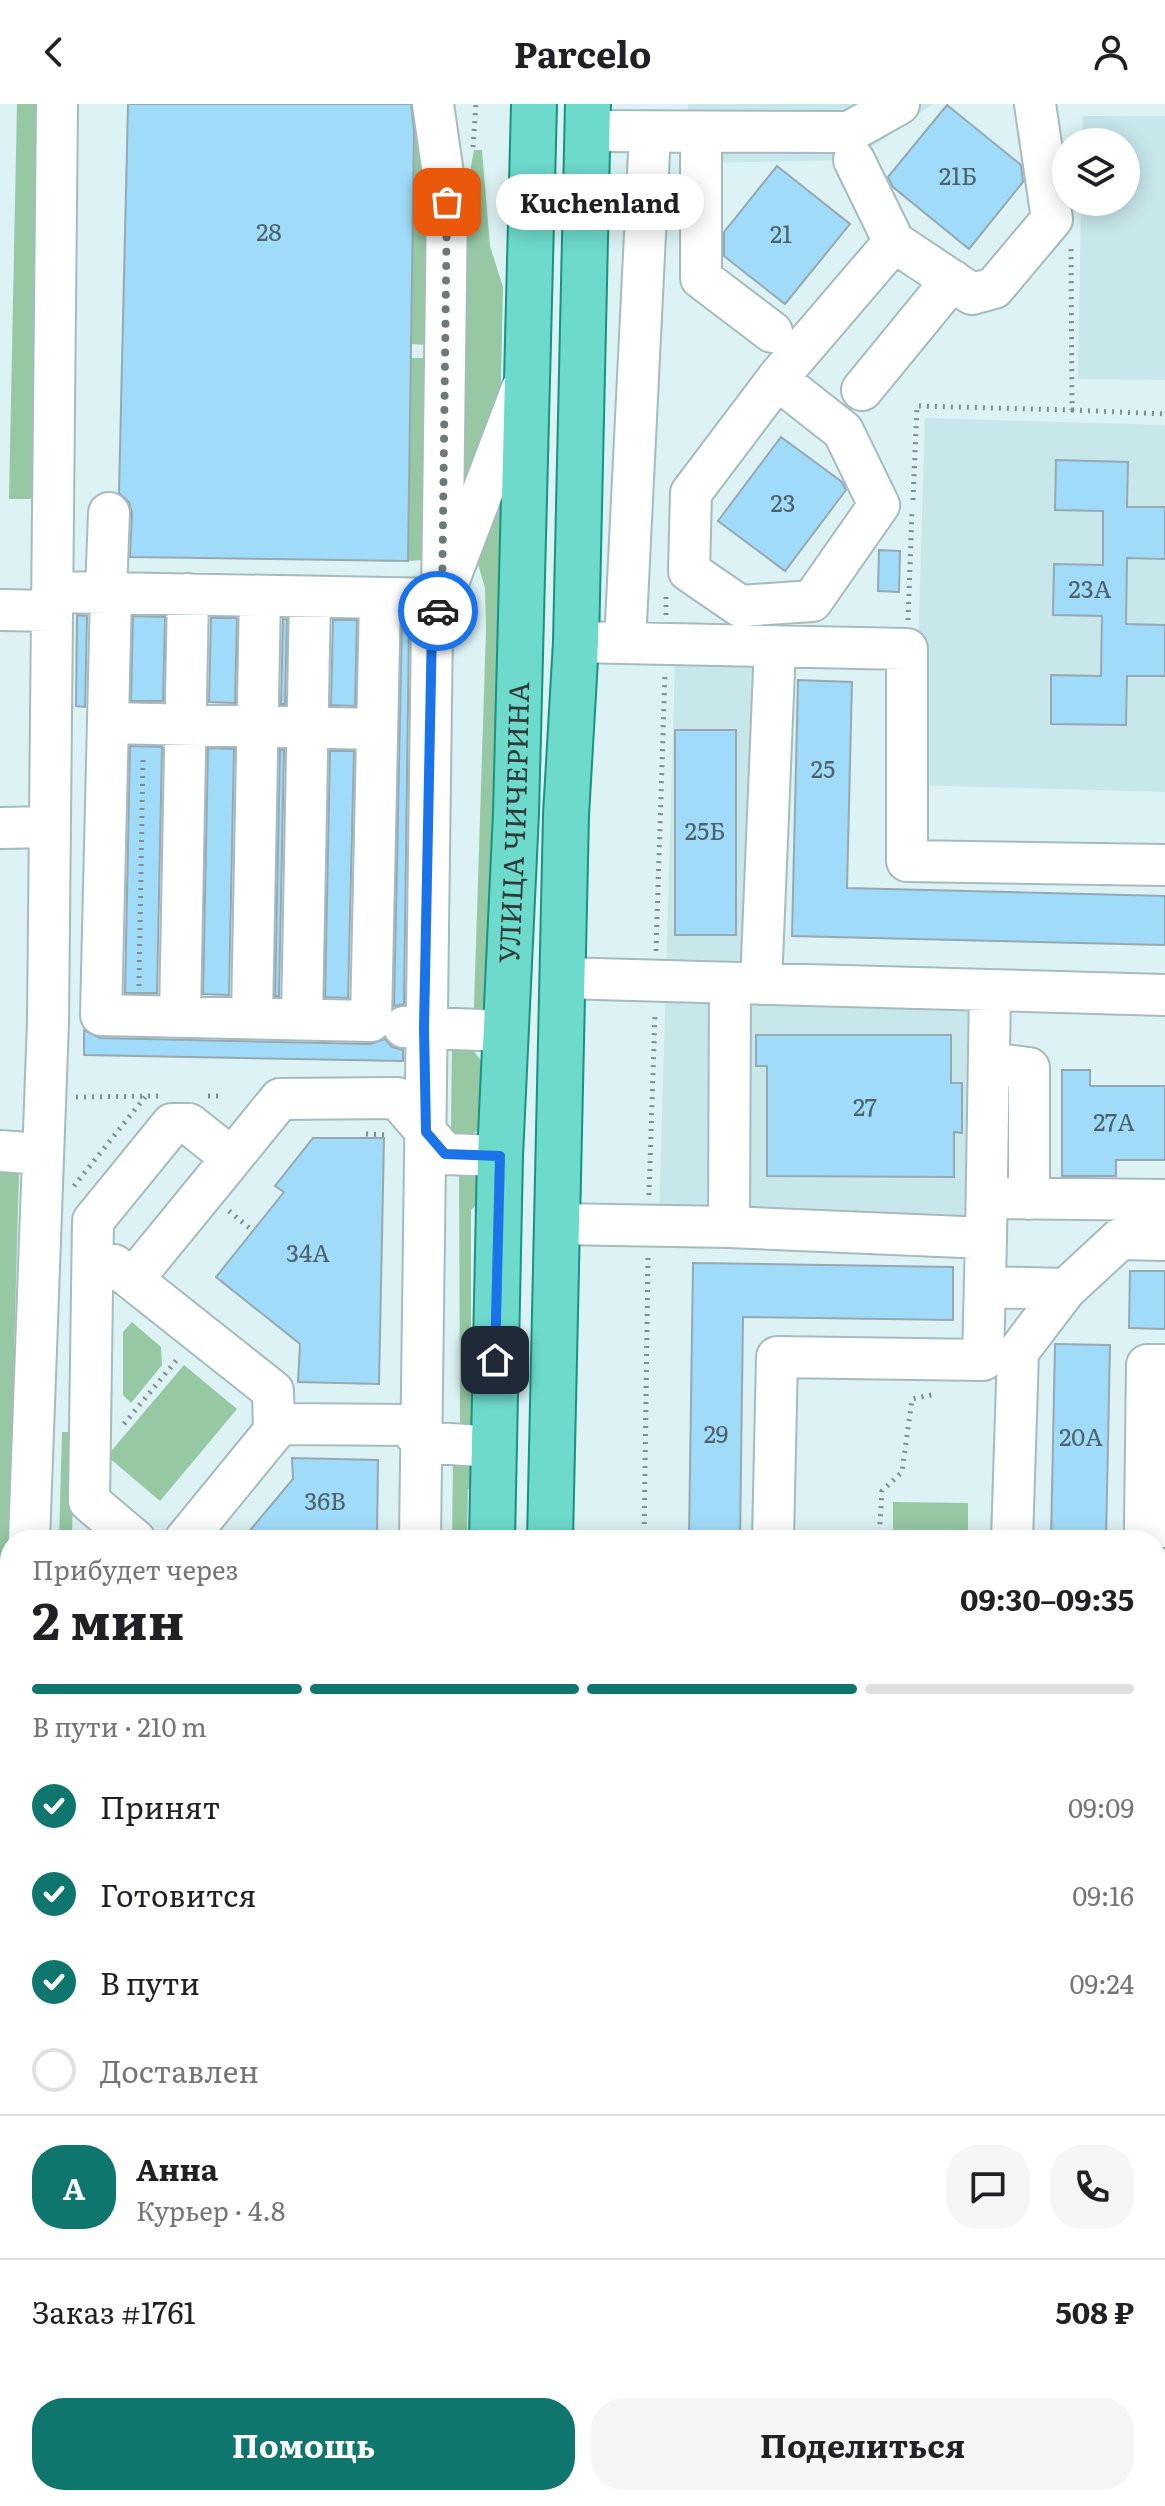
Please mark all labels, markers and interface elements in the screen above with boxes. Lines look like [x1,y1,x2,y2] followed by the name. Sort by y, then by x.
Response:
[514,26,651,79] text: Parcelo
[32,30,76,74] icon: back
[1089,30,1133,74] icon: person
[1052,128,1140,216] map controls
[1052,128,1140,216] button: layers
[939,157,977,192] house number: 21Б
[413,168,481,236] pin
[495,174,703,230] callout: Kuchenland
[425,180,469,224] icon: bag
[520,182,680,221] text: Kuchenland
[256,213,282,248] house number: 28
[770,215,792,250] house number: 21
[770,484,796,519] house number: 23
[1069,570,1112,605] house number: 23А
[398,571,478,651] courier
[416,589,460,633] icon: car
[486,681,538,964] street label: УЛИЦА ЧИЧЕРИНА
[811,750,835,785] house number: 25
[685,812,725,847] house number: 25Б
[853,1088,877,1123] house number: 27
[1093,1103,1135,1138] house number: 27А
[286,1234,330,1269] house number: 34А
[461,1326,529,1394] pin
[473,1338,517,1382] icon: home
[704,1415,728,1450] house number: 29
[1059,1418,1103,1453] house number: 20А
[304,1482,346,1517] house number: 36В
[32,1549,238,1588] text: Прибудет через
[960,1576,1134,1620] text: 09:30–09:35
[32,1579,184,1656] text: 2 мин
[32,1706,207,1745] text: В пути · 210 m
[32,1784,76,1828] icon: check
[100,1784,220,1828] text: Принят
[1068,1787,1134,1826] text: 09:09
[32,1872,76,1916] icon: check
[100,1872,256,1916] text: Готовится
[1072,1875,1134,1914] text: 09:16
[32,1960,76,2004] icon: check
[100,1960,200,2004] text: В пути
[1069,1963,1134,2002] text: 09:24
[100,2048,259,2092] text: Доставлен
[946,2145,1030,2229] button: chat
[1050,2145,1134,2229] button: phone
[136,2146,218,2190] text: Анна
[63,2165,85,2209] text: А
[136,2190,285,2229] text: Курьер · 4.8
[32,2289,196,2333] text: Заказ #1761
[1055,2289,1134,2333] text: 508 ₽
[32,2398,575,2490] button: Помощь
[591,2398,1134,2490] button: Поделиться

